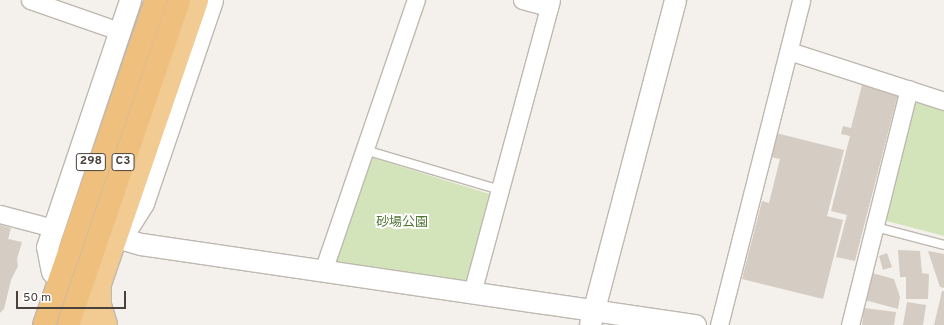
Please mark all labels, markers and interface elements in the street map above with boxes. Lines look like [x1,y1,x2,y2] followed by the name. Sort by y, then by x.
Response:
[75,152,107,172] road number: 298
[111,152,135,172] road number: C3
[376,215,428,231] park label: 砂場公園
[18,283,128,309] scale bar
[23,290,51,306] text: 50 m

